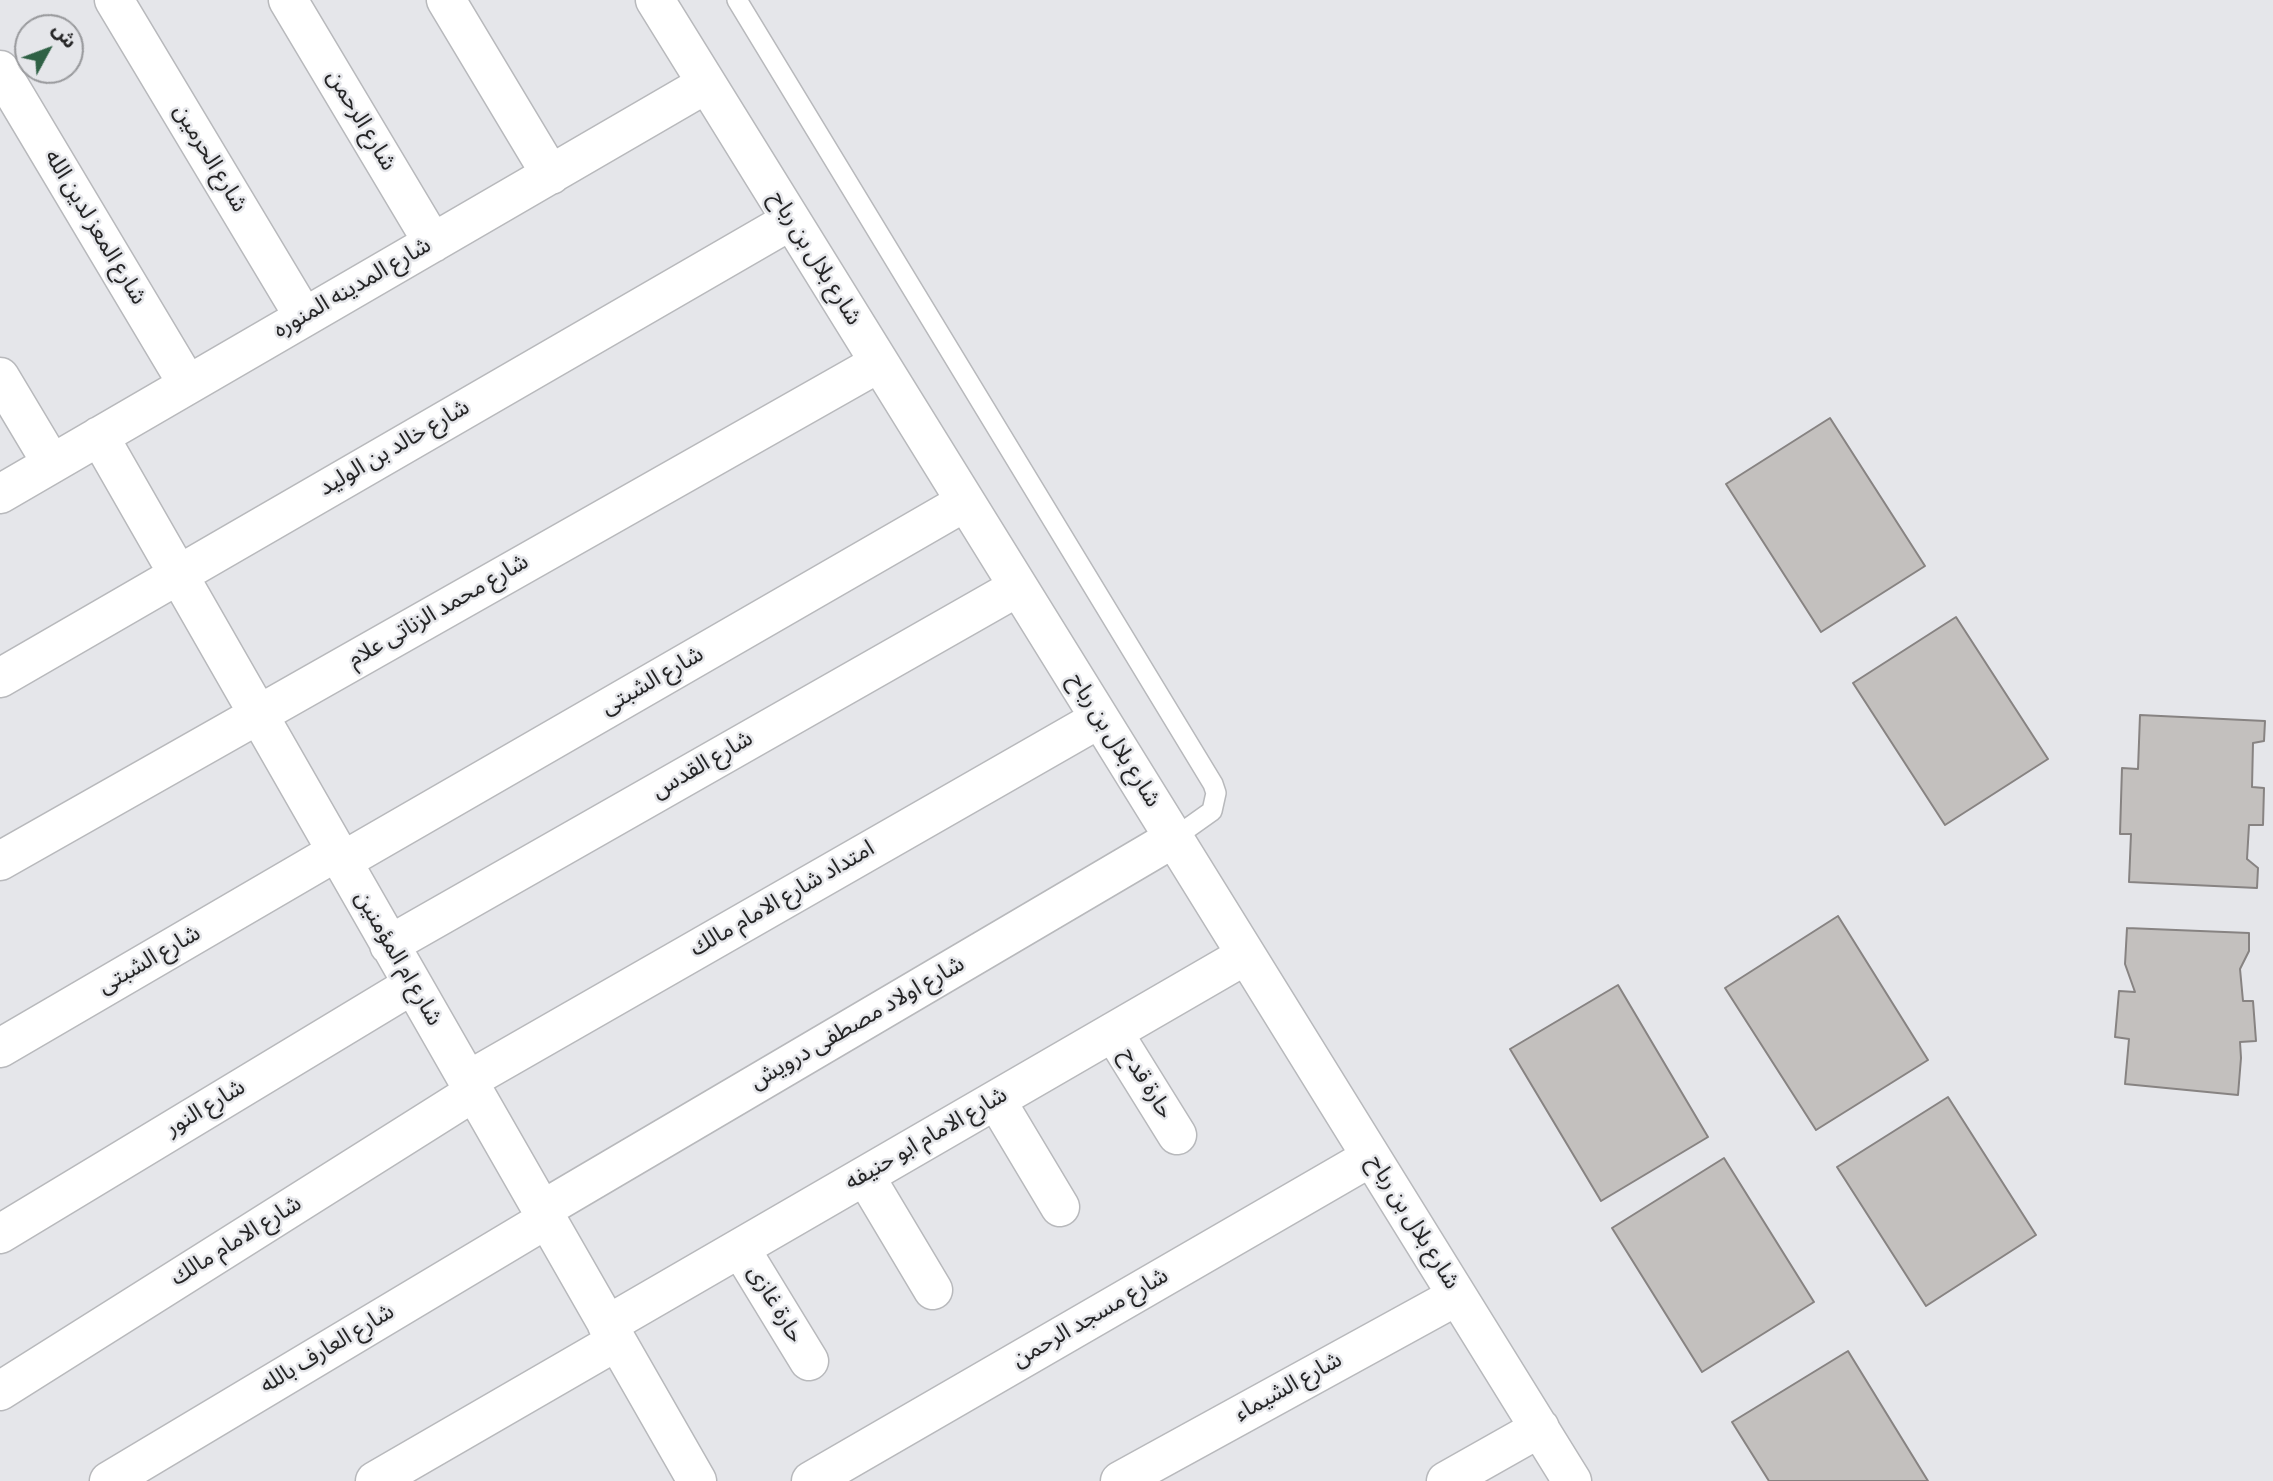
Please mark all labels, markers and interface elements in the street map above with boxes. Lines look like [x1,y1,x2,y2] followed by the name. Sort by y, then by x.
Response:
[14,14,84,84] north arrow
[45,18,82,55] text: ش
[319,66,401,176] street label: شارع الرحمن
[166,100,252,218] street label: شارع الحرمين
[37,146,151,310] street label: شارع المعز لدين الله
[762,187,866,331] street label: شارع بلال بن رباح
[269,233,437,345] street label: شارع المدينه المنوره
[315,395,475,503] street label: شارع خالد بن الوليد
[344,549,534,675] street label: شارع محمد الزناتى علام
[597,642,709,722] street label: شارع الشبتى
[1061,669,1165,813] street label: شارع بلال بن رباح
[647,726,759,806] street label: شارع القدس
[686,836,880,964] street label: امتداد شارع الامام مالك
[347,886,447,1032] street label: شارع ام المؤمنين
[94,921,206,1001] street label: شارع الشبتى
[746,951,970,1097] street label: شارع اولاد مصطفى درويش
[1112,1043,1178,1125] street label: حارة قدح
[161,1074,251,1144] street label: شارع النور
[841,1082,1013,1198] street label: شارع الامام ابو حنيفه
[1360,1151,1464,1295] street label: شارع بلال بن رباح
[167,1191,307,1293] street label: شارع الامام مالك
[740,1261,808,1349] street label: حارة غازى
[1008,1263,1174,1375] street label: شارع مسجد الرحمن
[256,1299,400,1401] street label: شارع العارف بالله
[1231,1347,1347,1429] street label: شارع الشيماء

